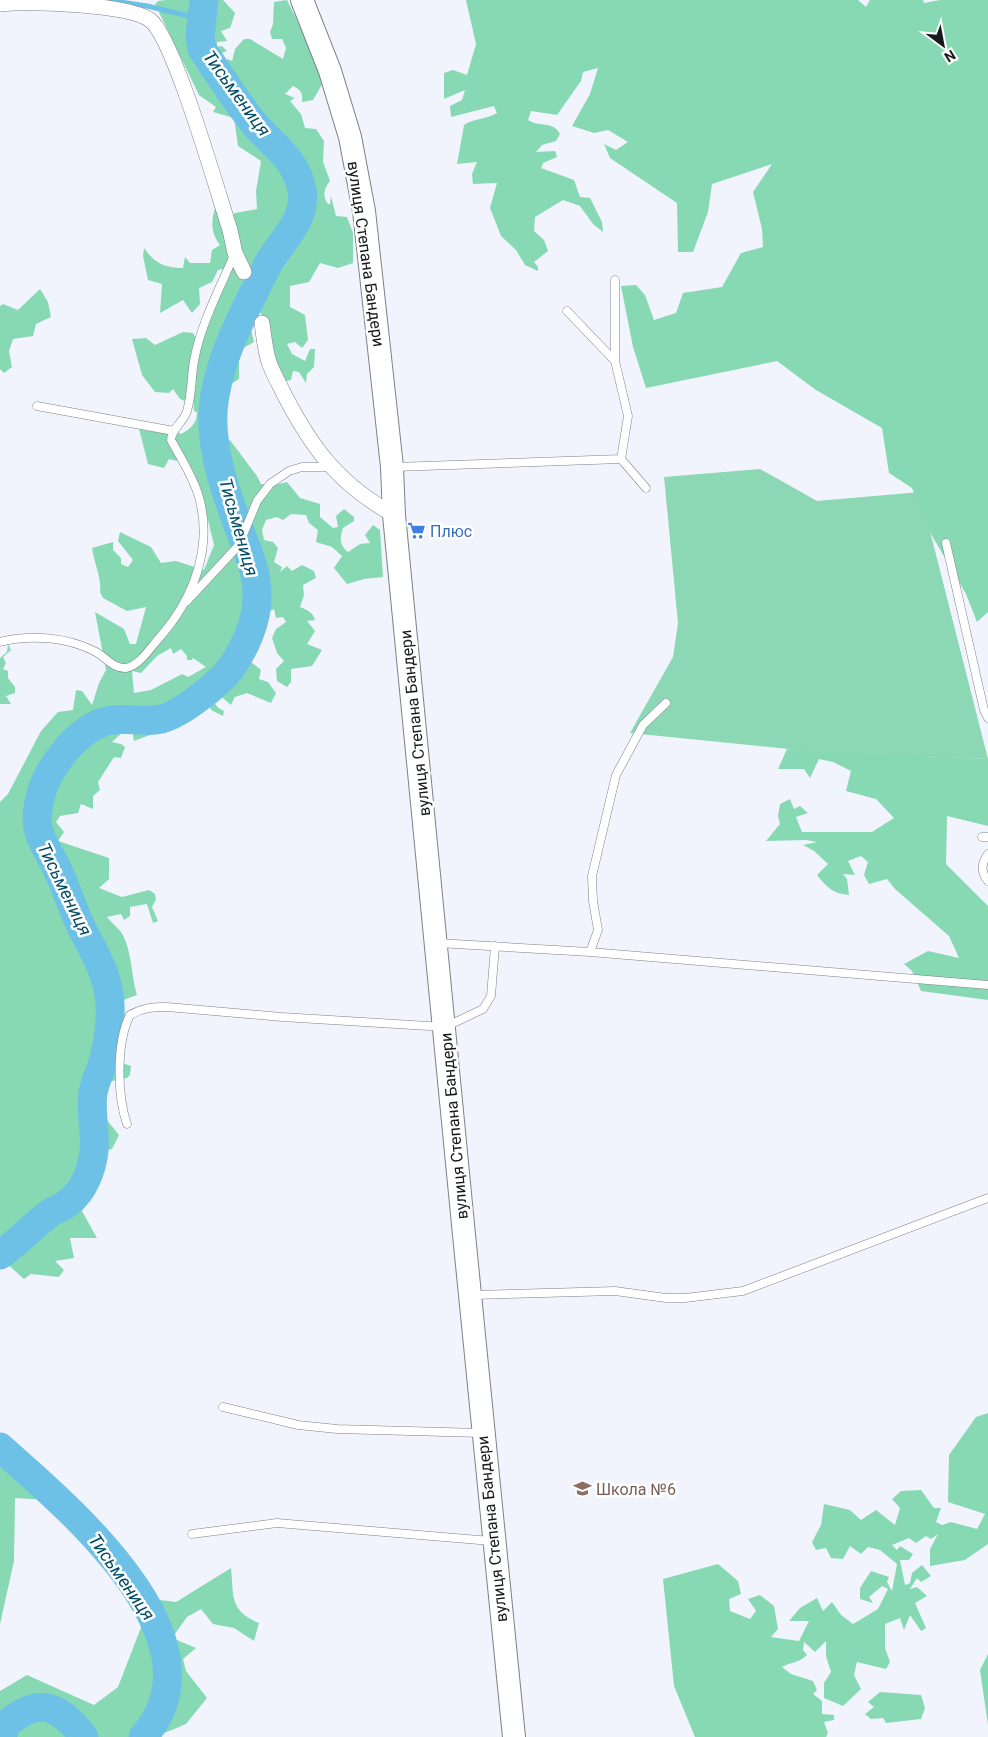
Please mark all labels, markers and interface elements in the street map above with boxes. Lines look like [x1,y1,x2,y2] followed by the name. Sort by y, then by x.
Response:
[918,20,968,70] north arrow
[199,46,275,140] water label: Тисьмениця
[941,47,958,65] text: N
[344,160,388,348] street label: вулиця Степана Бандери
[215,476,263,578] water label: Тисьмениця
[406,521,426,541] supermarket icon: Плюс
[430,522,472,541] place label: Плюс
[396,629,434,817] street label: вулиця Степана Бандери
[34,839,96,939] water label: Тисьмениця
[436,1032,472,1220] street label: вулиця Степана Бандери
[473,1435,511,1623] street label: вулиця Степана Бандери
[572,1479,592,1499] school or university icon: Школа №6
[596,1480,676,1499] place label: Школа №6
[85,1530,159,1624] water label: Тисьмениця

